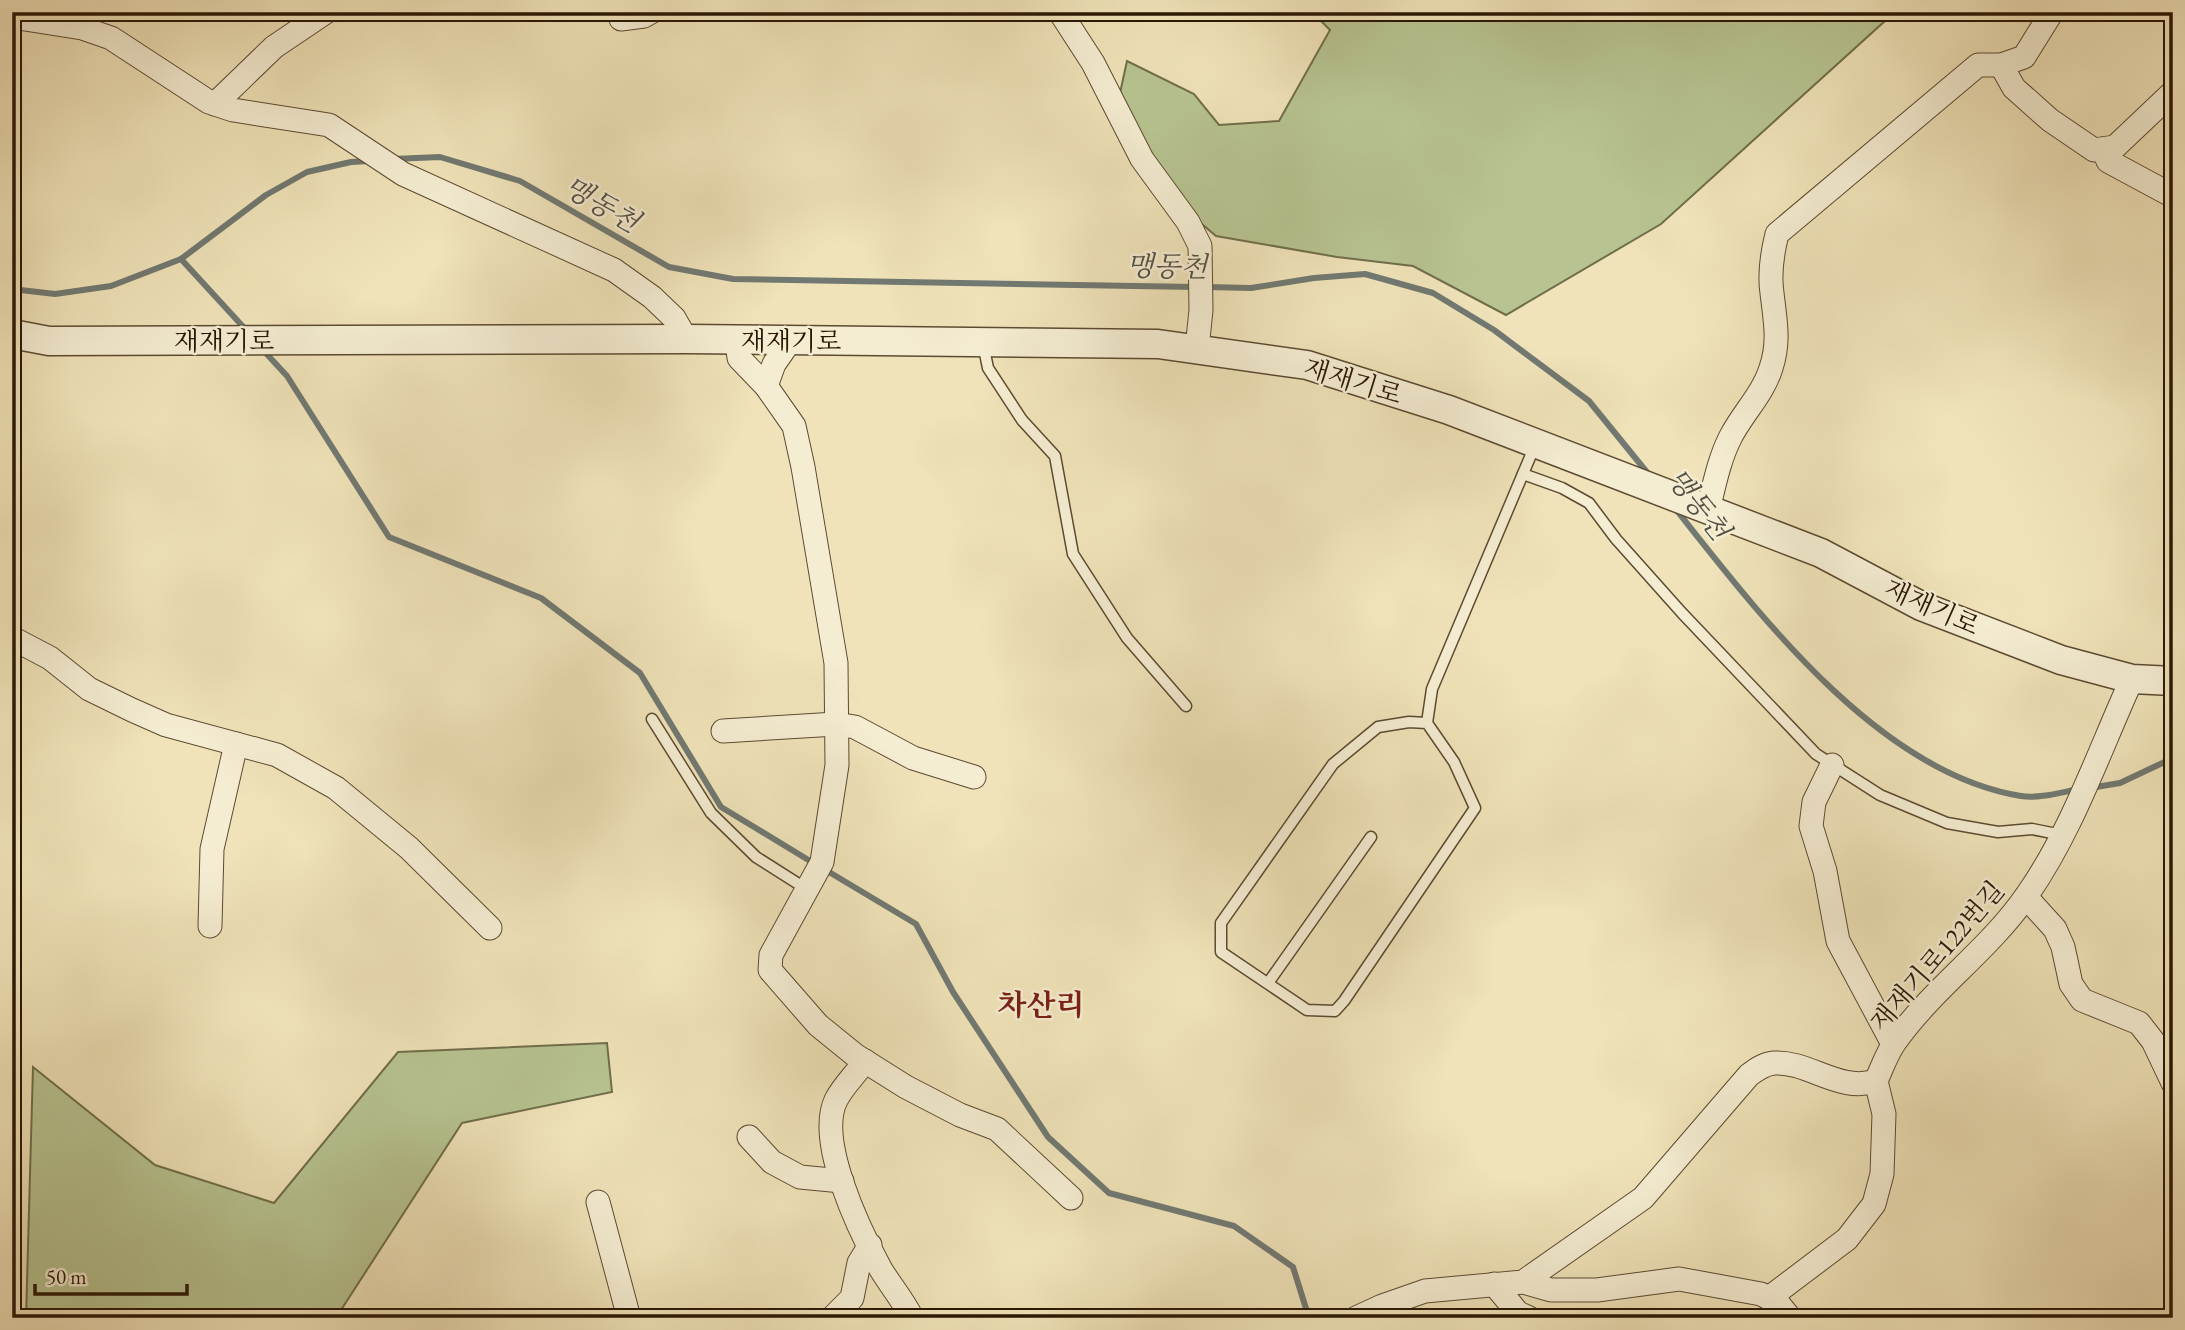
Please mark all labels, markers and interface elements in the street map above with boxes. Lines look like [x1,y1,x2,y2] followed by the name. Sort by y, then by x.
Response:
[558,168,648,241] water label: 맹동천
[1126,247,1210,285] water label: 맹동천
[174,324,274,358] street label: 재재기로
[741,324,841,358] street label: 재재기로
[1300,350,1406,412] street label: 재재기로
[1660,461,1739,549] water label: 맹동천
[1879,571,1985,643] street label: 재재기로
[1862,874,2012,1038] street label: 재재기로122번길
[998,985,1084,1024] district label: 차산리
[35,1253,187,1297] scale bar
[46,1263,87,1290] text: 50 m

